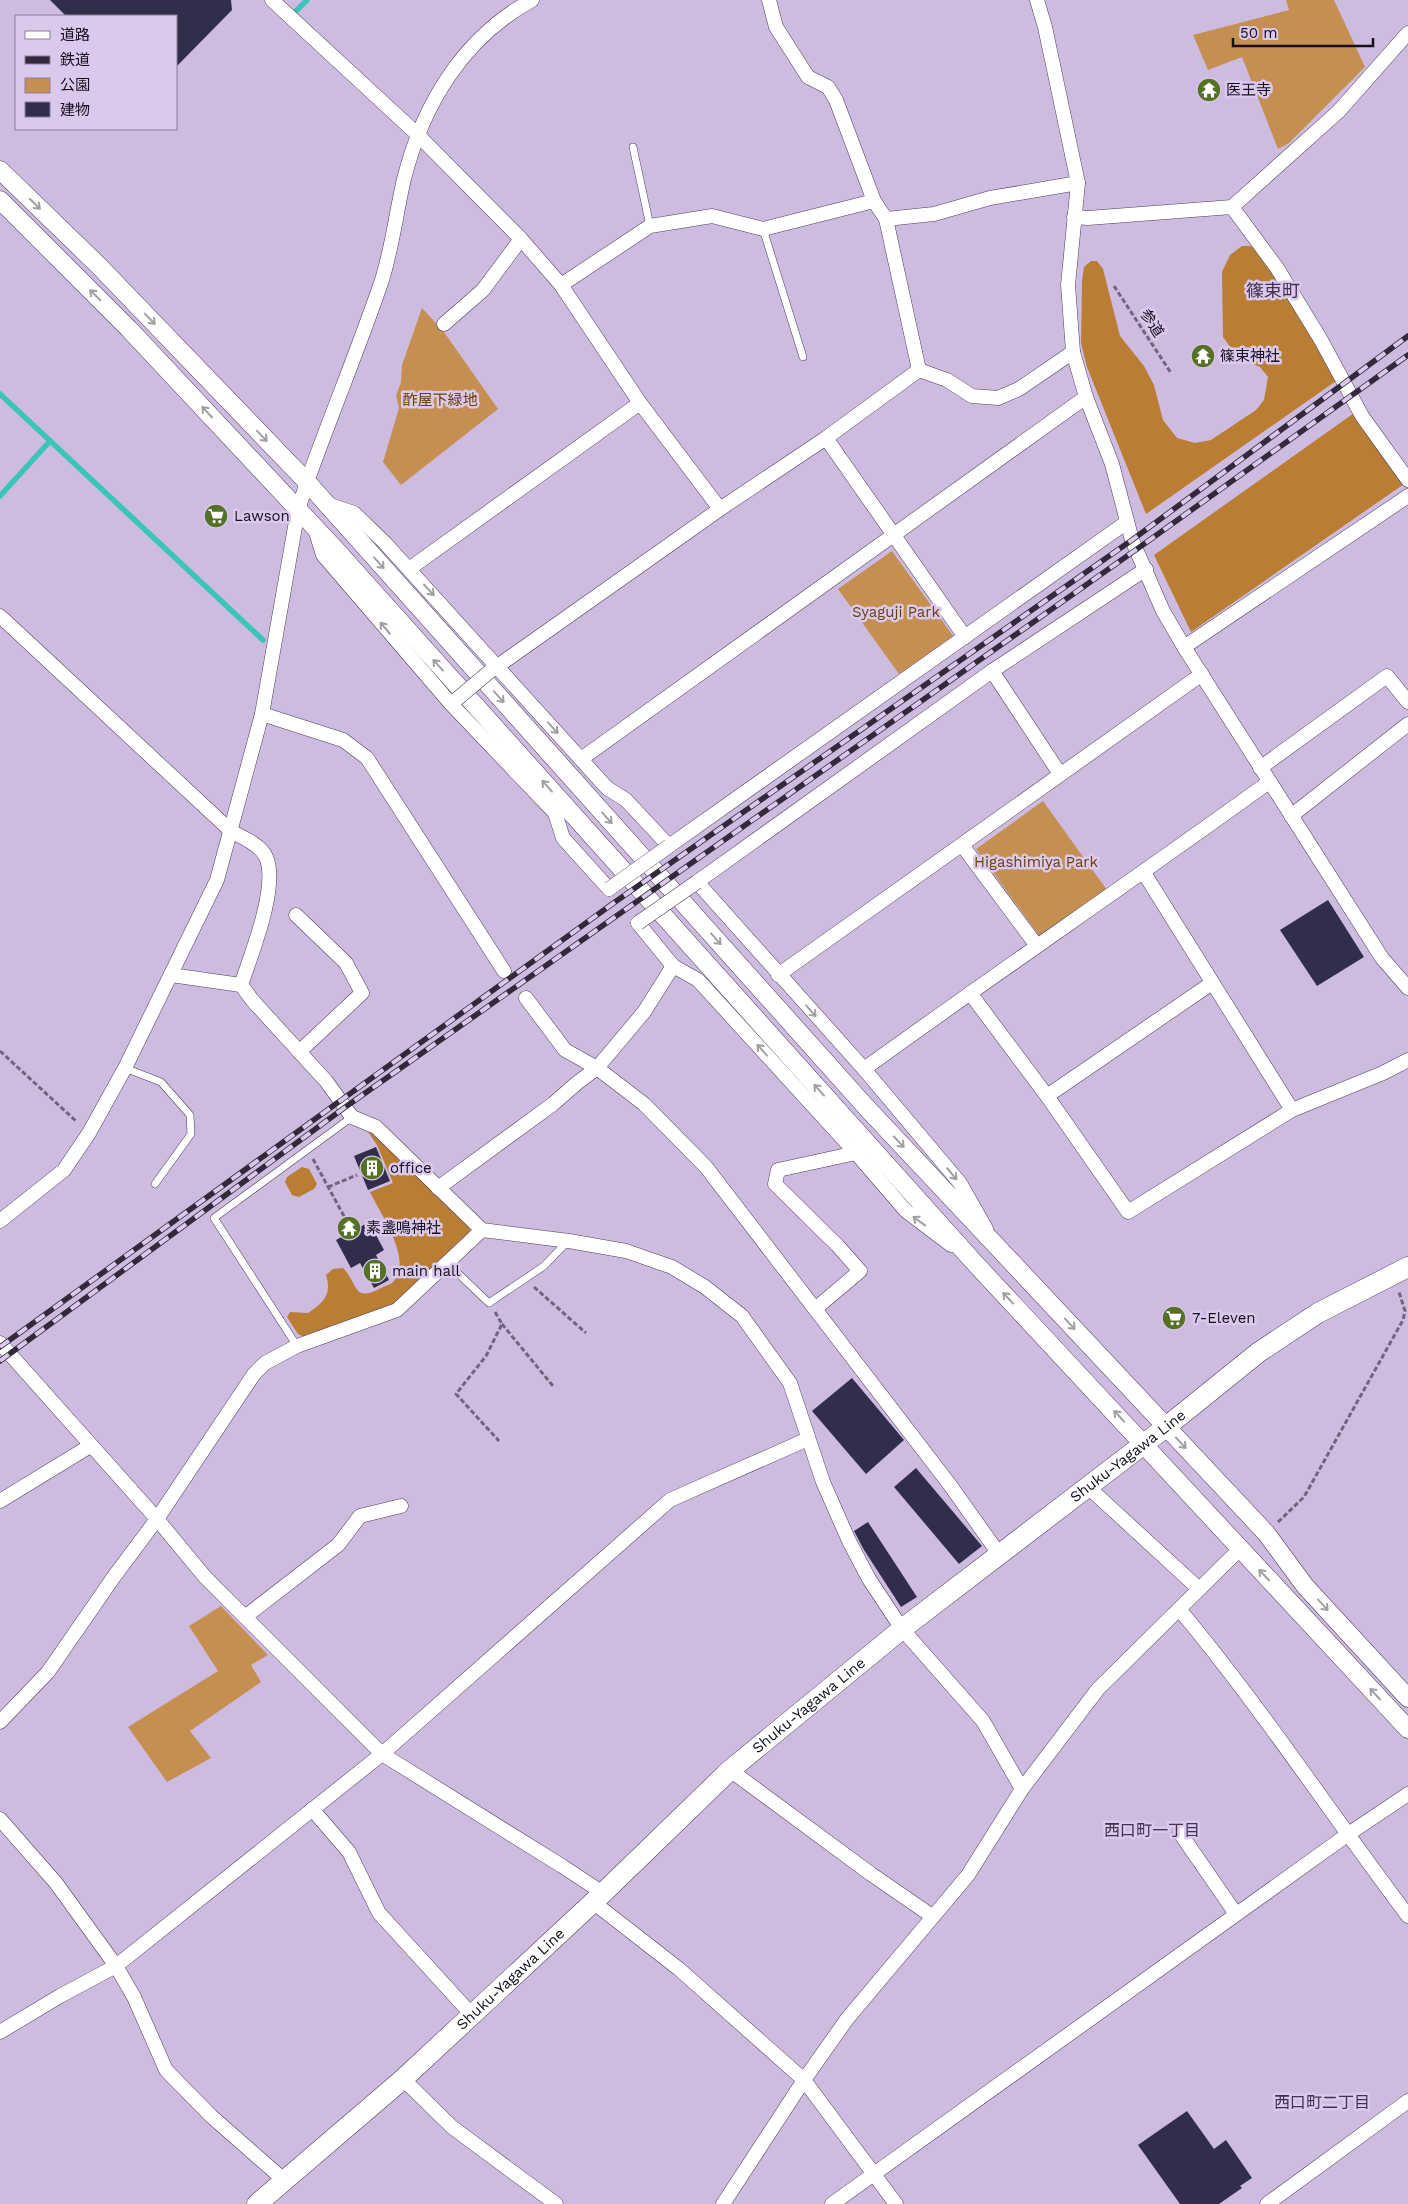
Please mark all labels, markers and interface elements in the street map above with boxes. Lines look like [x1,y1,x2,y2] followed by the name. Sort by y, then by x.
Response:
[15,15,178,130] legend
[1233,15,1373,47] scale bar
[1240,24,1277,42] text: 50 m
[60,26,90,44] text: 道路
[60,51,90,69] text: 鉄道
[60,76,90,94] text: 公園
[1196,77,1222,103] temple icon: 医王寺
[1226,81,1271,99] place label: 医王寺
[60,101,90,119] text: 建物
[29,197,41,210] one-way arrow
[1246,280,1300,301] district label: 篠束町
[89,288,101,301] one-way arrow
[1136,306,1168,340] street label: 参道
[144,312,156,325] one-way arrow
[1190,343,1216,369] temple icon: 篠束神社
[1220,347,1280,365] place label: 篠束神社
[402,391,478,409] park label: 酢屋下緑地
[201,406,213,419] one-way arrow
[256,429,268,441] one-way arrow
[203,503,229,529] supermarket icon: Lawson
[234,507,290,525] place label: Lawson
[373,556,385,569] one-way arrow
[423,584,435,596] one-way arrow
[852,603,940,621] park label: Syaguji Park
[379,621,390,634] one-way arrow
[433,658,444,671] one-way arrow
[493,690,504,703] one-way arrow
[547,721,559,734] one-way arrow
[541,780,553,793] one-way arrow
[601,812,613,825] one-way arrow
[974,853,1098,871] park label: Higashimiya Park
[710,933,721,946] one-way arrow
[805,1005,817,1018] one-way arrow
[756,1043,768,1056] one-way arrow
[813,1083,824,1096] one-way arrow
[893,1136,905,1149] one-way arrow
[359,1155,385,1181] building icon: office
[390,1159,432,1177] place label: office
[946,1167,957,1180] one-way arrow
[336,1215,362,1241] temple icon: 素盞鳴神社
[912,1216,926,1226] one-way arrow
[366,1219,441,1237] place label: 素盞鳴神社
[362,1258,388,1284] building icon: main hall
[392,1262,461,1280] place label: main hall
[1002,1291,1013,1304] one-way arrow
[1161,1305,1187,1331] supermarket icon: 7-Eleven
[1192,1309,1256,1327] place label: 7-Eleven
[1064,1318,1076,1331] one-way arrow
[1066,1406,1189,1506] street label: Shuku-Yagawa Line
[1113,1410,1125,1423] one-way arrow
[1175,1437,1187,1449] one-way arrow
[1258,1568,1270,1581] one-way arrow
[1317,1598,1329,1611] one-way arrow
[749,1654,869,1757] street label: Shuku-Yagawa Line
[1369,1687,1381,1700] one-way arrow
[1104,1821,1200,1840] district label: 西口町一丁目
[453,1924,568,2034] street label: Shuku-Yagawa Line
[1274,2093,1370,2112] district label: 西口町二丁目

